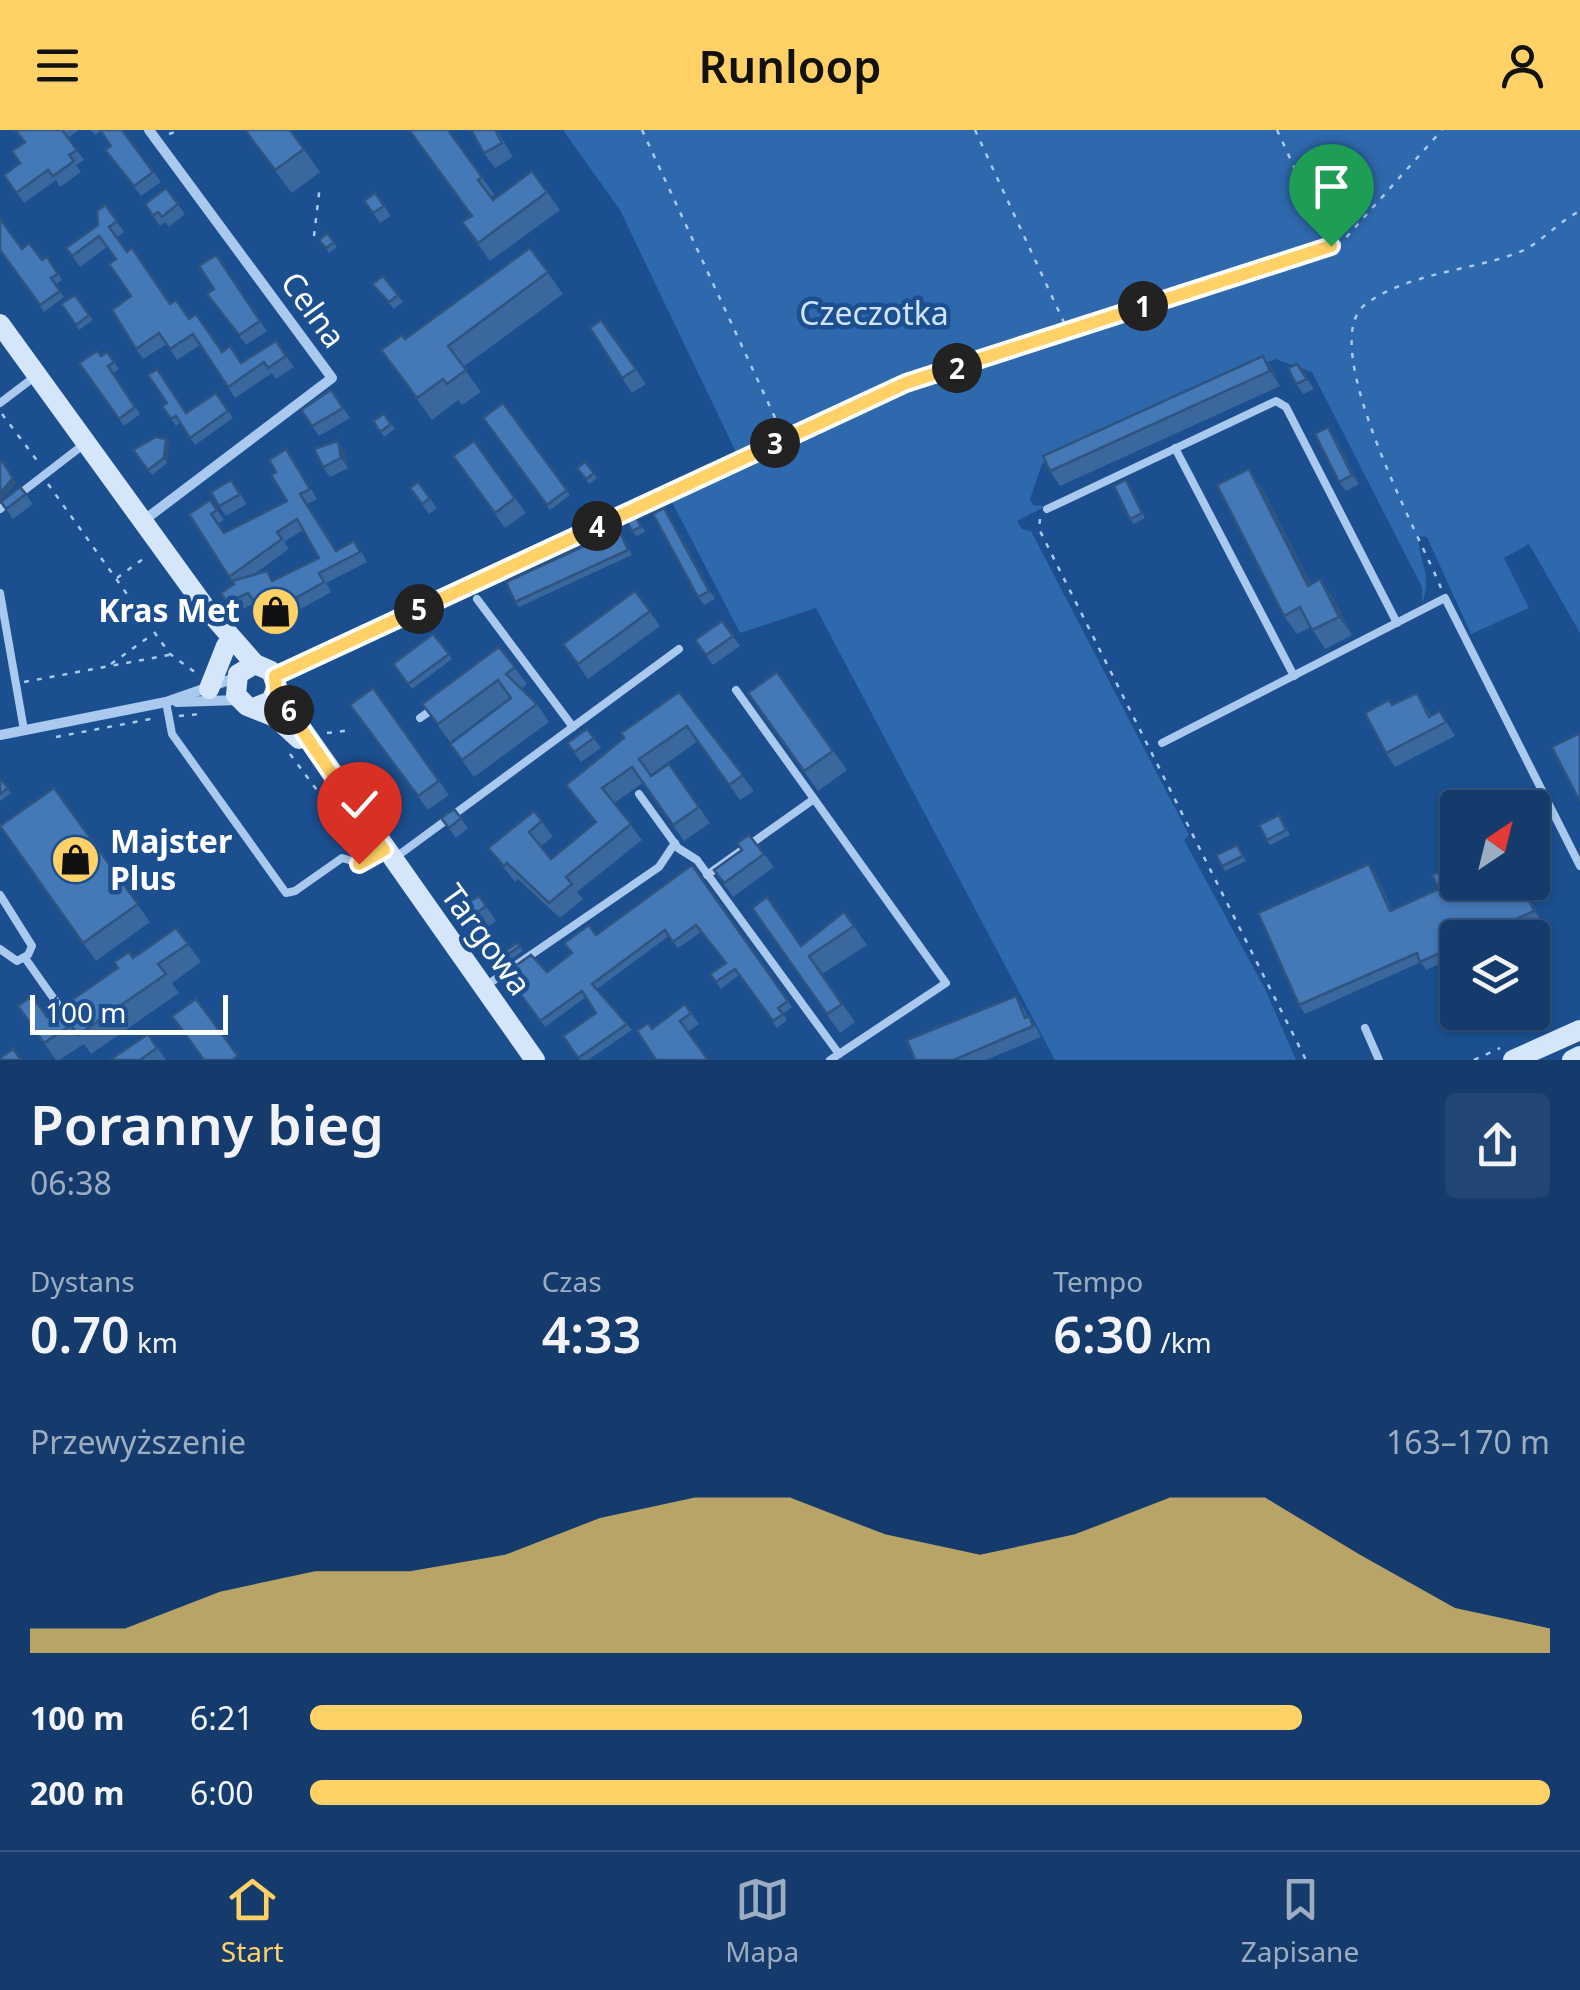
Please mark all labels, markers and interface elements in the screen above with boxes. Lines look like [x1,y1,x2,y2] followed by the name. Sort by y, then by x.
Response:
[699,35,881,96] text: Runloop
[30,38,85,93] icon: menu
[1495,38,1550,93] icon: person
[1289,144,1374,247] pin
[1304,159,1359,214] icon: arrive
[272,262,356,356] street label: Celna
[1118,281,1168,331] pin: 1
[1135,287,1151,325] text: 1
[799,291,949,334] park label: Czeczotka
[932,343,982,393] pin: 2
[949,349,965,387] text: 2
[750,418,800,468] pin: 3
[767,424,783,462] text: 3
[572,501,622,551] pin: 4
[589,507,605,545] text: 4
[394,584,444,634] pin: 5
[249,585,301,637] shop icon: Kras Met
[98,588,240,631] place label: Kras Met
[411,590,427,628] text: 5
[264,685,314,735] pin: 6
[281,691,297,729] text: 6
[317,762,402,865] pin
[332,777,387,832] icon: check
[1440,790,1550,900] north arrow
[1440,790,1550,1030] map controls
[110,819,232,899] place label: Majster Plus
[49,834,101,886] shop icon: Majster Plus
[432,875,542,1003] street label: Targowa
[1440,920,1550,1030] button: layers
[30,990,228,1034] scale bar
[45,993,127,1031] text: 100 m
[30,1086,384,1161] text: Poranny bieg
[1445,1093,1550,1198] button: share
[30,1161,112,1204] text: 06:38
[30,1262,135,1300] text: Dystans
[542,1262,602,1300] text: Czas
[1053,1262,1143,1300] text: Tempo
[30,1300,130,1368] text: 0.70
[542,1300,641,1368] text: 4:33
[1053,1300,1153,1368] text: 6:30
[130,1323,178,1361] text: km
[1153,1323,1212,1361] text: /km
[30,1420,246,1463] text: Przewyższenie
[1386,1420,1550,1463] text: 163–170 m
[30,1696,124,1739] text: 100 m
[190,1696,254,1739] text: 6:21
[30,1771,124,1814] text: 200 m
[190,1771,254,1814] text: 6:00
[221,1872,284,1970] tab: Start
[725,1872,799,1970] tab: Mapa
[1241,1872,1359,1970] tab: Zapisane

